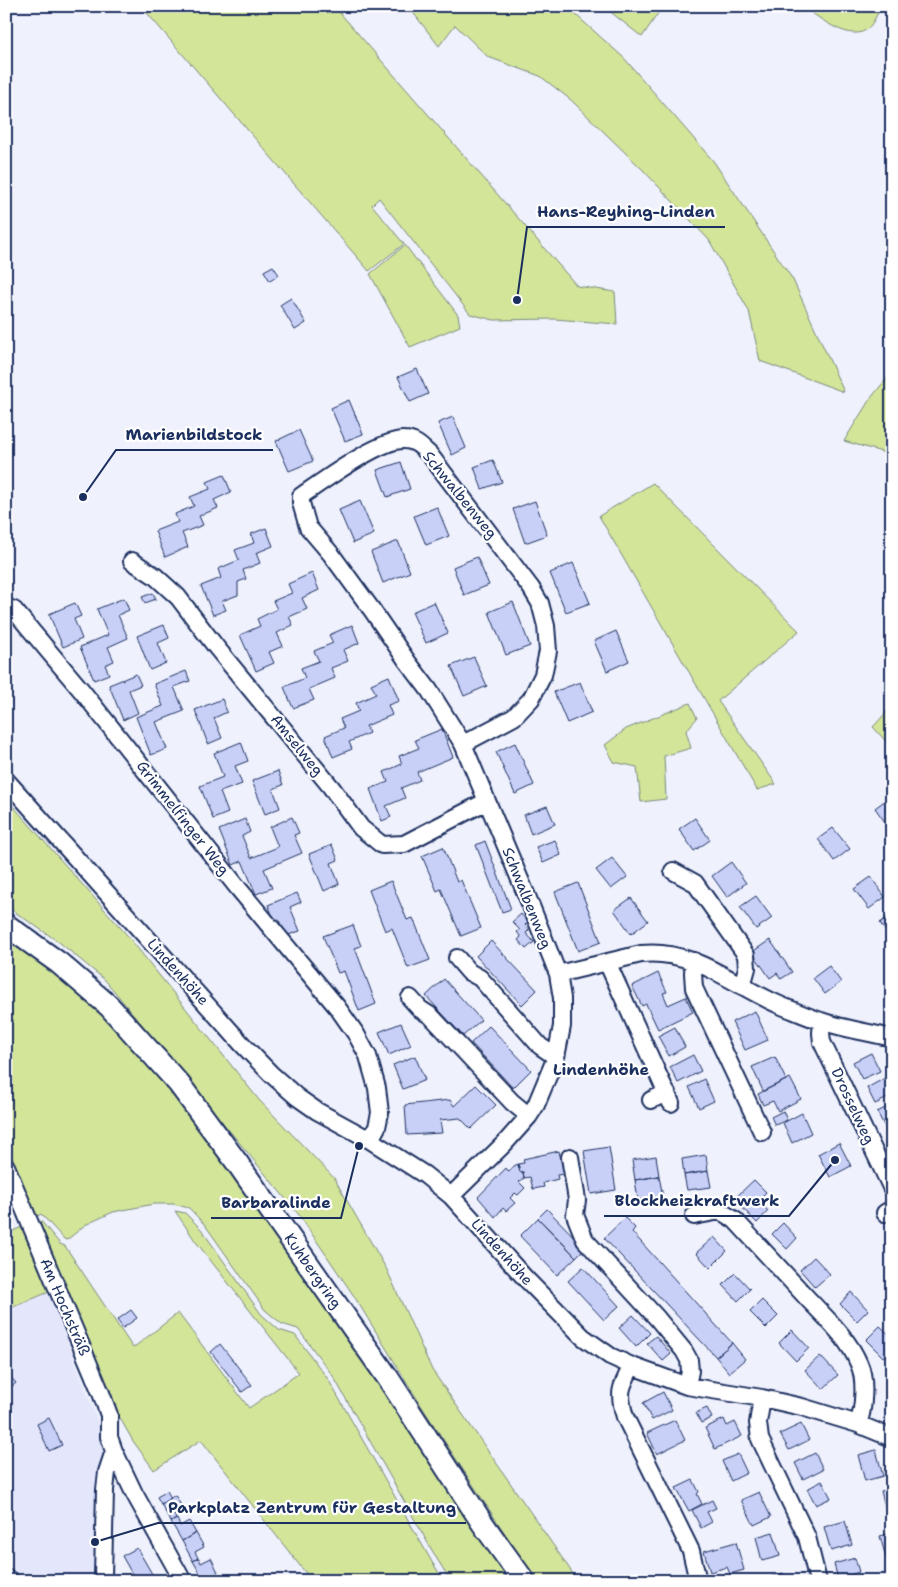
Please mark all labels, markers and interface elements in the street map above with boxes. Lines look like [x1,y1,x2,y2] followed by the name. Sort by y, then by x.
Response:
[527,196,725,227] callout: Hans-Reyhing-Linden
[537,201,715,222] text: Hans-Reyhing-Linden
[116,419,273,450] callout: Marienbildstock
[125,424,263,445] text: Marienbildstock
[418,447,502,543] street label: Schwalbenweg
[266,710,328,780] street label: Amselweg
[132,757,234,879] street label: Grimmelfinger Weg
[498,844,556,952] street label: Schwalbenweg
[143,934,213,1010] street label: Lindenhöhe
[553,1059,649,1080] district label: Lindenhöhe
[827,1064,879,1148] street label: Drosselweg
[604,1185,789,1216] callout: Blockheizkraftwerk
[211,1187,341,1218] callout: Barbaralinde
[615,1190,779,1211] text: Blockheizkraftwerk
[221,1192,331,1213] text: Barbaralinde
[467,1214,537,1290] street label: Lindenhöhe
[280,1229,346,1313] street label: Kuhbergring
[35,1255,95,1359] street label: Am Hochsträß
[158,1492,466,1523] callout: Parkplatz Zentrum für Gestaltung
[168,1497,456,1518] text: Parkplatz Zentrum für Gestaltung

